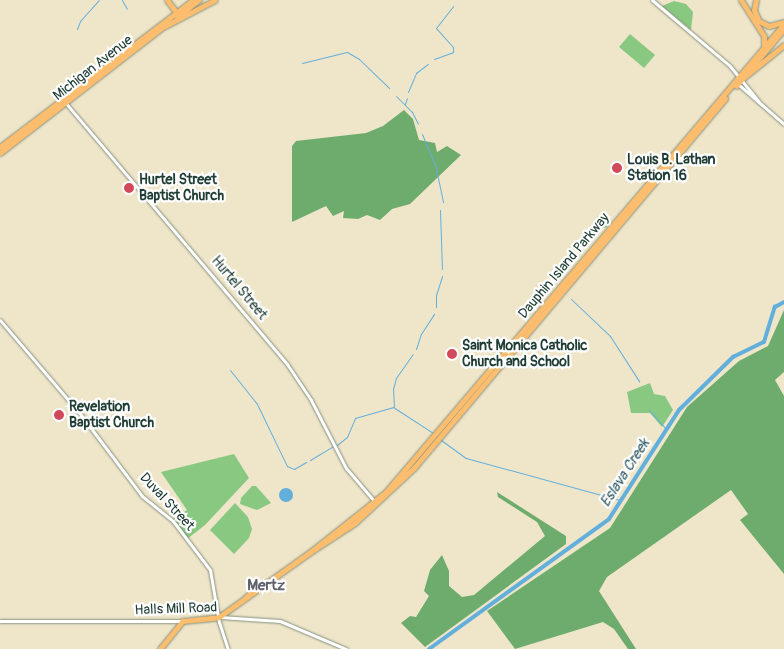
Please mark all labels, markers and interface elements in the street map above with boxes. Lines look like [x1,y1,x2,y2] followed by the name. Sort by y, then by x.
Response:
[50,32,136,104] street label: Michigan Avenue
[627,152,715,184] place label: Louis B. Lathan Station 16
[611,162,623,174] marker: Louis B. Lathan Station 16
[139,172,224,204] place label: Hurtel Street Baptist Church
[123,182,135,194] marker: Hurtel Street Baptist Church
[515,210,613,322] street label: Dauphin Island Parkway
[208,253,270,323] street label: Hurtel Street
[462,338,587,371] place label: Saint Monica Catholic Church and School
[446,348,458,360] marker: Saint Monica Catholic Church and School
[69,399,154,432] place label: Revelation Baptist Church
[53,409,65,421] marker: Revelation Baptist Church
[596,436,654,510] water label: Eslava Creek
[136,470,198,534] street label: Duval Street
[247,577,285,595] district label: Mertz
[134,599,218,619] street label: Halls Mill Road

